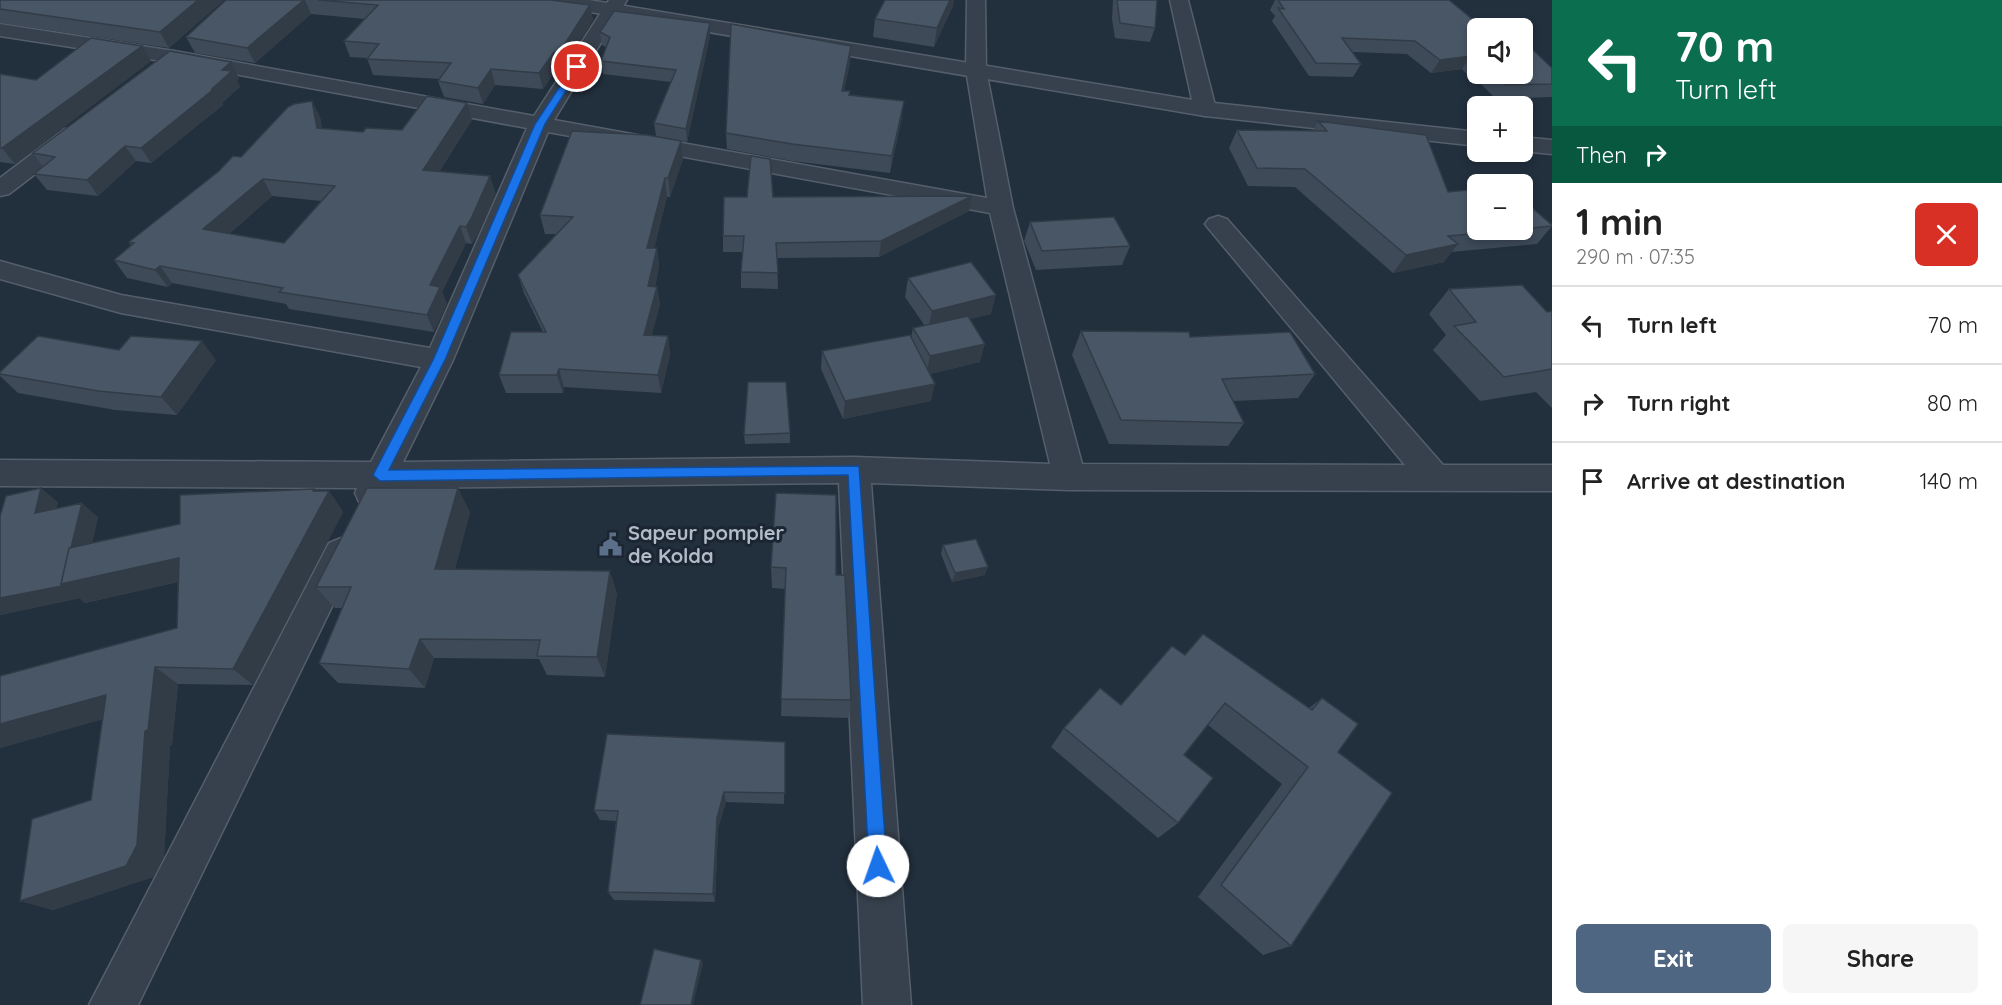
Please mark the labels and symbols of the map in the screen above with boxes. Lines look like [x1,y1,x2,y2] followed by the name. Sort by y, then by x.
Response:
[551,41,602,92] pin
[628,520,784,568] place label: Sapeur pompier de Kolda
[597,531,623,557] public building icon: Sapeur pompier de Kolda
[846,834,910,898] position arrow

